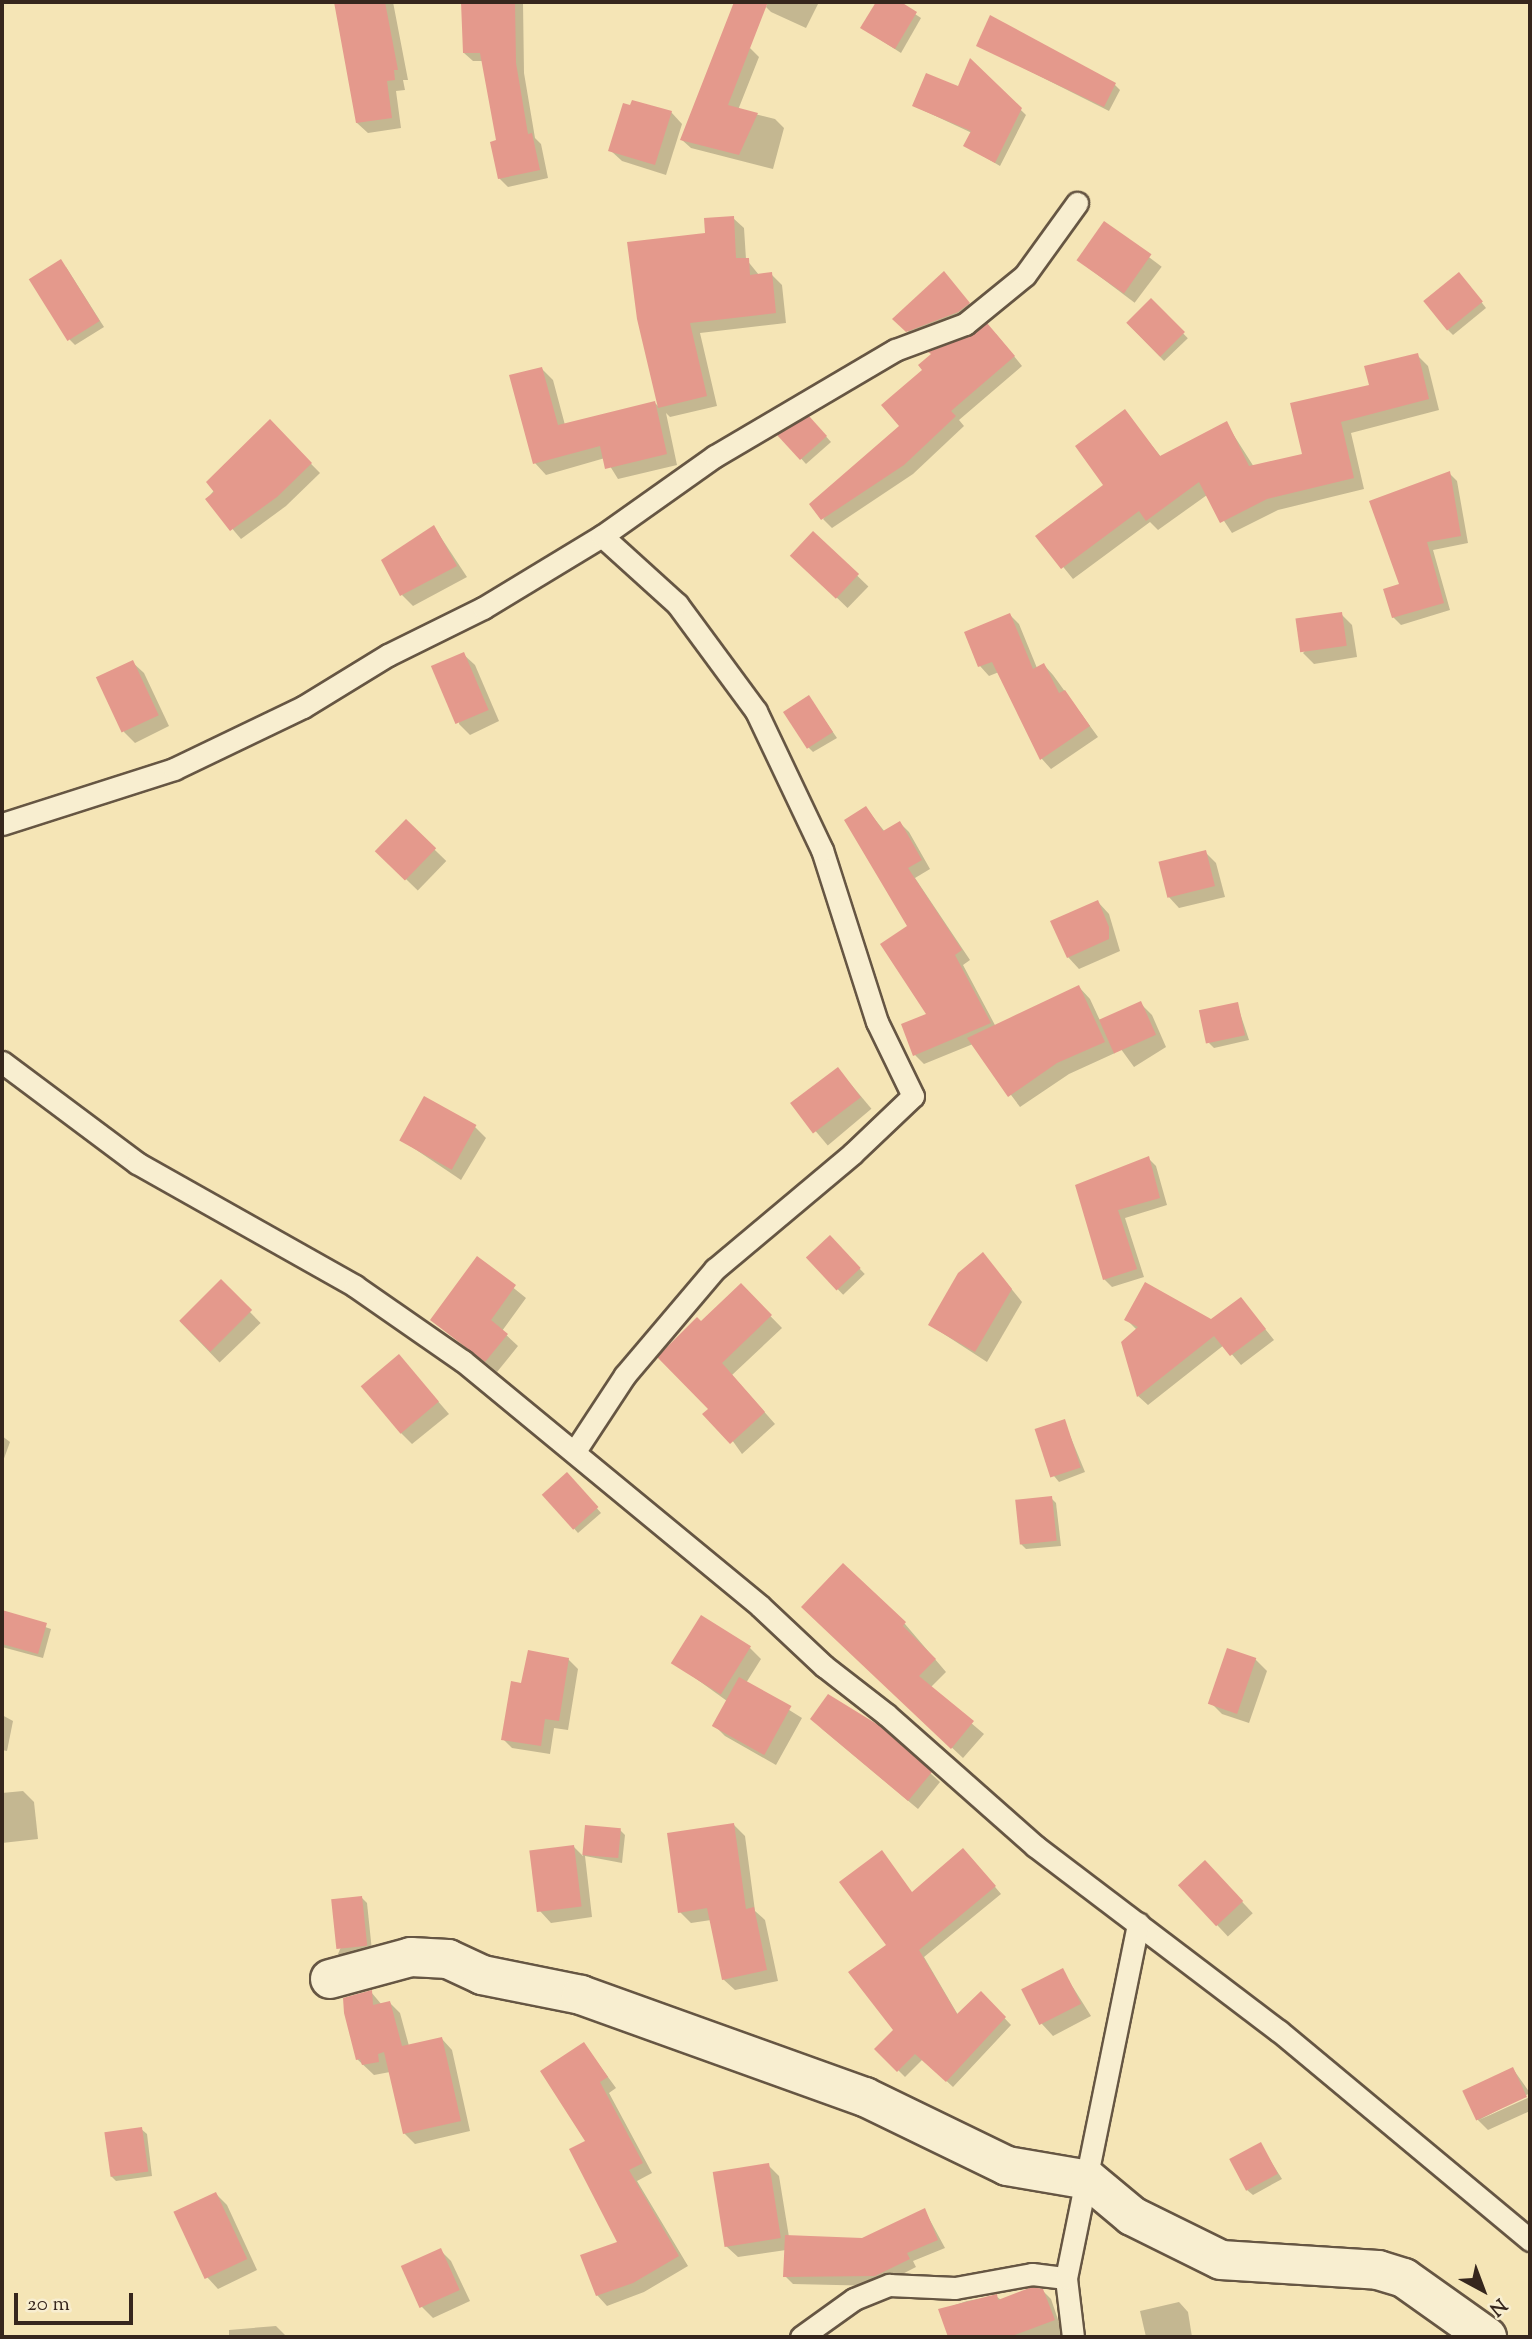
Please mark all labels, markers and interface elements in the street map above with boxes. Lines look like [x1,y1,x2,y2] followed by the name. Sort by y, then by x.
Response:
[1448,2255,1518,2325] north arrow
[18,2280,136,2324] scale bar
[27,2290,70,2320] text: 20 m
[1483,2291,1512,2321] text: N

